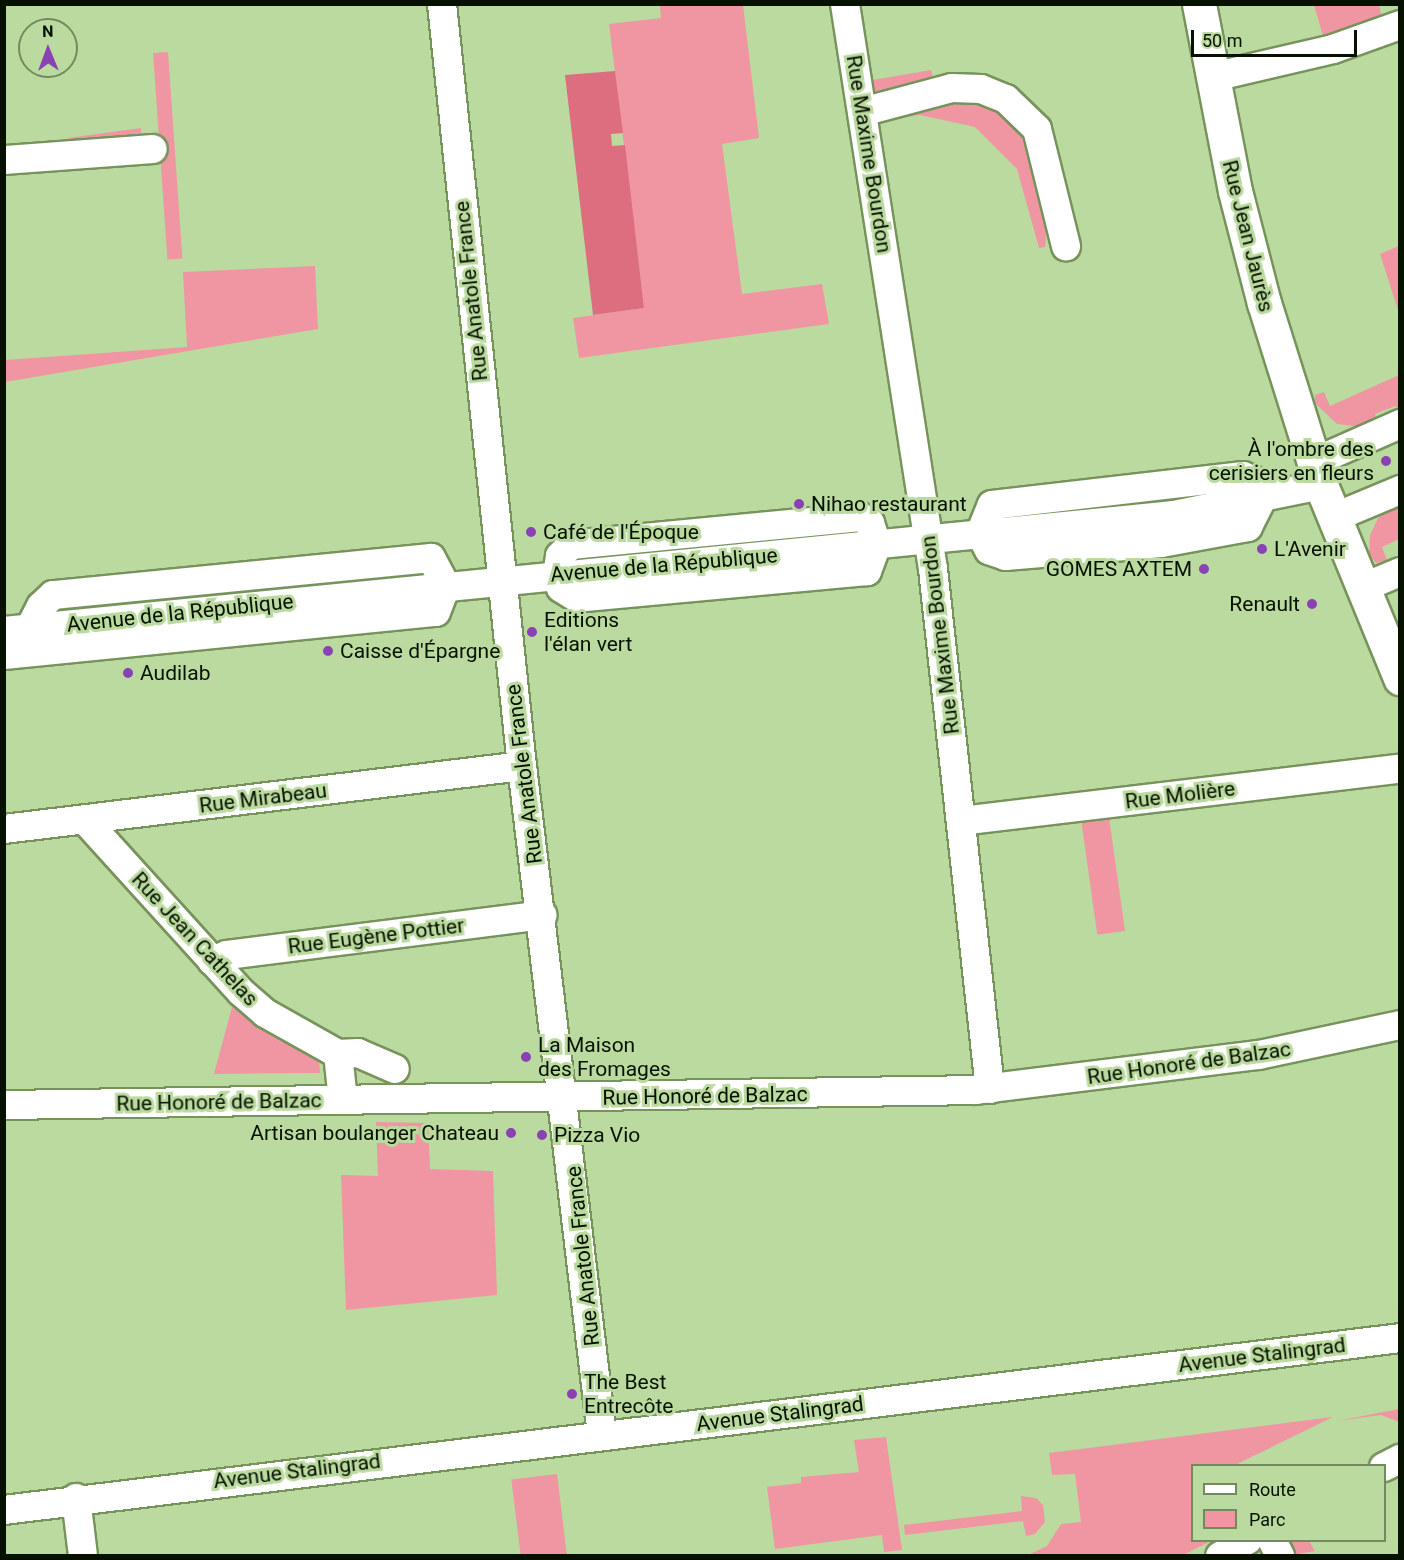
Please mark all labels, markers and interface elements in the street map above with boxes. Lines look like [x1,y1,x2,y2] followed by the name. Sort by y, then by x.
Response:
[18,18,78,78] north arrow
[1194,18,1360,56] scale bar
[42,22,54,41] text: N
[1202,30,1242,51] text: 50 m
[841,53,897,255] street label: Rue Maxime Bourdon
[1217,158,1279,314] street label: Rue Jean Jaurès
[449,200,493,382] street label: Rue Anatole France
[1209,436,1374,486] place label: À l'ombre des cerisiers en fleurs
[1379,454,1393,468] marker: À l'ombre des cerisiers en fleurs
[811,491,967,517] place label: Nihao restaurant
[792,497,806,511] marker: Nihao restaurant
[543,519,699,545] place label: Café de l'Époque
[524,525,538,539] marker: Café de l'Époque
[915,534,965,736] street label: Rue Maxime Bourdon
[1274,536,1346,562] place label: L'Avenir
[1255,542,1269,556] marker: L'Avenir
[549,543,779,587] street label: Avenue de la République
[1046,556,1192,582] place label: GOMES AXTEM
[1197,562,1211,576] marker: GOMES AXTEM
[65,589,295,637] street label: Avenue de la République
[1229,591,1300,617] place label: Renault
[1305,597,1319,611] marker: Renault
[544,607,632,657] place label: Editions l'élan vert
[525,625,539,639] marker: Editions l'élan vert
[340,638,500,664] place label: Caisse d'Épargne
[321,644,335,658] marker: Caisse d'Épargne
[140,660,210,686] place label: Audilab
[121,666,135,680] marker: Audilab
[500,683,548,865] street label: Rue Anatole France
[1124,776,1236,814] street label: Rue Molière
[198,778,328,818] street label: Rue Mirabeau
[127,867,263,1011] street label: Rue Jean Cathelas
[286,913,466,959] street label: Rue Eugène Pottier
[538,1032,671,1082] place label: La Maison des Fromages
[1086,1036,1292,1090] street label: Rue Honoré de Balzac
[519,1050,533,1064] marker: La Maison des Fromages
[602,1082,808,1110] street label: Rue Honoré de Balzac
[116,1088,322,1116] street label: Rue Honoré de Balzac
[250,1120,499,1146] place label: Artisan boulanger Chateau
[554,1122,640,1148] place label: Pizza Vio
[504,1126,518,1140] marker: Artisan boulanger Chateau
[535,1128,549,1142] marker: Pizza Vio
[561,1165,605,1347] street label: Rue Anatole France
[1177,1332,1347,1378] street label: Avenue Stalingrad
[584,1369,673,1419] place label: The Best Entrecôte
[565,1387,579,1401] marker: The Best Entrecôte
[695,1391,865,1437] street label: Avenue Stalingrad
[212,1448,382,1494] street label: Avenue Stalingrad
[1191,1464,1386,1542] legend
[1249,1479,1296,1500] text: Route
[1249,1509,1285,1530] text: Parc

